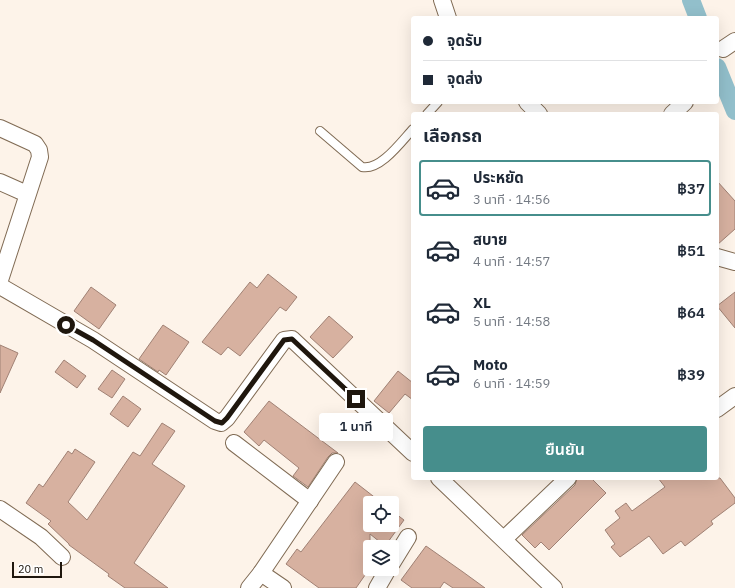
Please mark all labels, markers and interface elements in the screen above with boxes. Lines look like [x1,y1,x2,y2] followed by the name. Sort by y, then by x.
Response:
[447,31,482,50] text: จุดรับ
[447,69,483,88] text: จุดส่ง
[423,124,482,147] text: เลือกรถ
[473,168,524,187] text: ประหยัด
[425,170,461,206] icon: car
[677,179,705,198] text: ฿37
[473,191,550,208] text: 3 นาที · 14:56
[473,230,507,249] text: สบาย
[425,232,461,268] icon: car
[677,241,705,260] text: ฿51
[473,253,550,270] text: 4 นาที · 14:57
[473,293,491,312] text: XL
[425,294,461,330] icon: car
[677,303,705,322] text: ฿64
[473,313,550,330] text: 5 นาที · 14:58
[57,316,75,334] route start
[473,355,508,374] text: Moto
[425,356,461,392] icon: car
[677,365,705,384] text: ฿39
[473,375,550,392] text: 6 นาที · 14:59
[347,390,365,408] route end
[319,413,393,441] callout: 1 นาที
[340,418,372,435] text: 1 นาที
[423,426,707,472] button: ยืนยัน
[363,496,399,576] map controls
[363,496,399,532] button: locate
[363,540,399,576] button: layers
[12,560,62,579] scale bar
[18,562,43,576] text: 20 m

